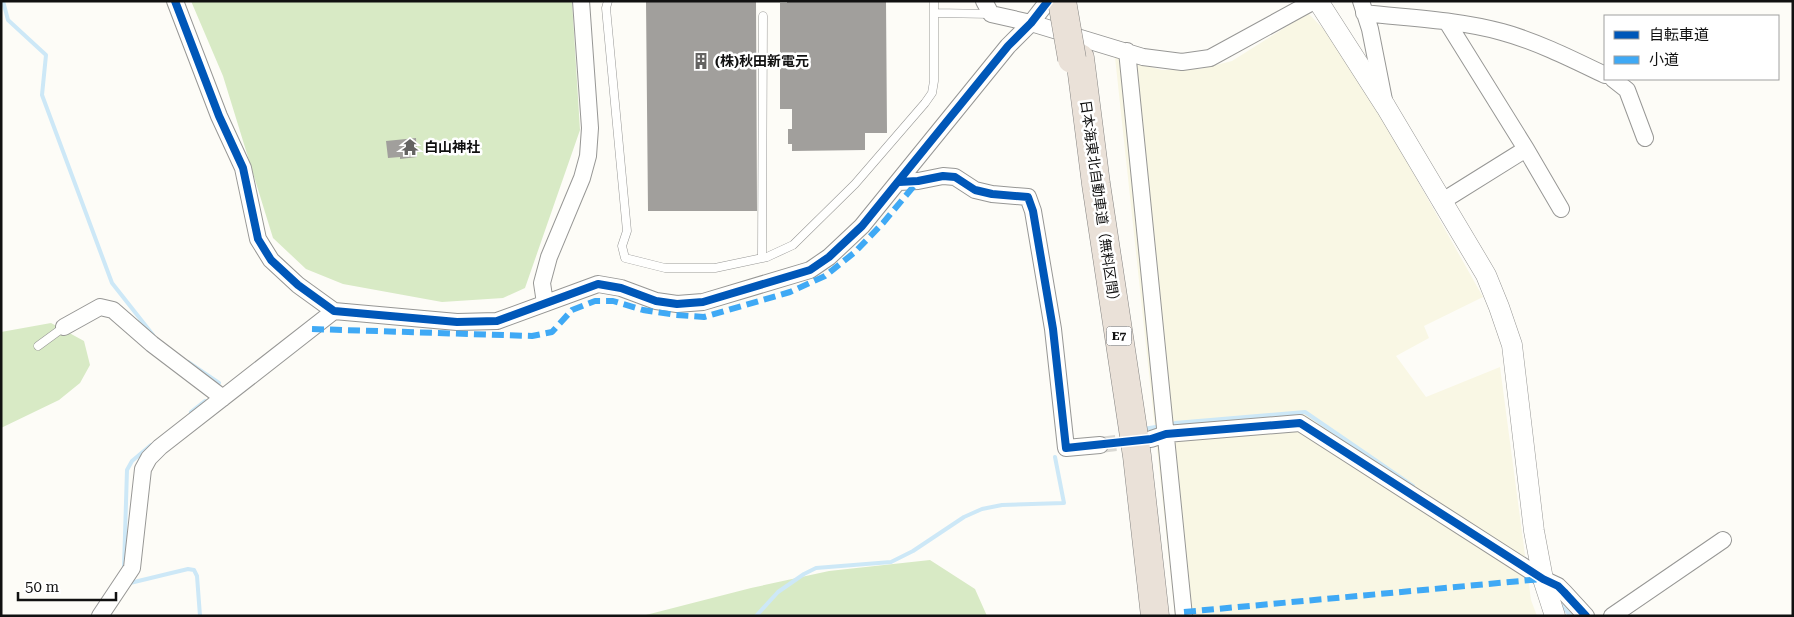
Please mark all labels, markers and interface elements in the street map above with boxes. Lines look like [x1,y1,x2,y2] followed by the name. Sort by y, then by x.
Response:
[1604,15,1779,80] legend
[1649,26,1709,44] text: 自転車道
[691,51,711,71] building icon: (株)秋田新電元
[1649,51,1679,69] text: 小道
[715,53,809,69] place label: (株)秋田新電元
[1077,99,1123,309] street label: 日本海東北自動車道（無料区間）
[400,137,420,157] temple icon: 白山神社
[424,139,480,155] place label: 白山神社
[1106,326,1132,346] road number: E7
[18,570,115,602] scale bar
[25,578,60,596] text: 50 m

